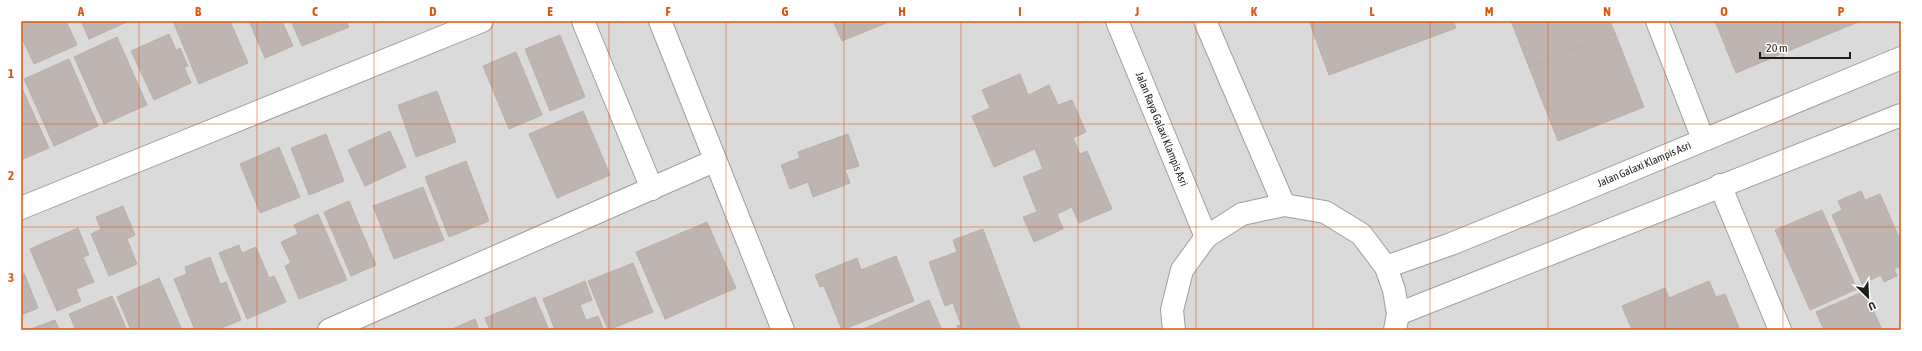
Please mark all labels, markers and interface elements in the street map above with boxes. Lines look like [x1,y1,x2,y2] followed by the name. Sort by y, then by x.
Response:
[77,4,85,19] text: A
[195,4,202,19] text: B
[312,4,318,19] text: C
[429,4,437,19] text: D
[547,4,553,19] text: E
[665,4,671,19] text: F
[782,4,789,19] text: G
[898,4,906,19] text: H
[1018,4,1022,19] text: I
[1134,4,1139,19] text: J
[1251,4,1258,19] text: K
[1369,4,1375,19] text: L
[1485,4,1494,19] text: M
[1603,4,1611,19] text: N
[1720,4,1728,19] text: O
[1838,4,1845,19] text: P
[1760,34,1850,60] scale bar
[1766,41,1788,55] text: 20 m
[8,66,14,81] text: 1
[1134,70,1190,188] street label: Jalan Raya Galaxi Klampis Asri
[1595,139,1693,189] street label: Jalan Galaxi Klampis Asri
[8,168,14,183] text: 2
[8,270,14,285] text: 3
[1848,277,1888,317] north arrow
[1867,299,1877,313] text: U

